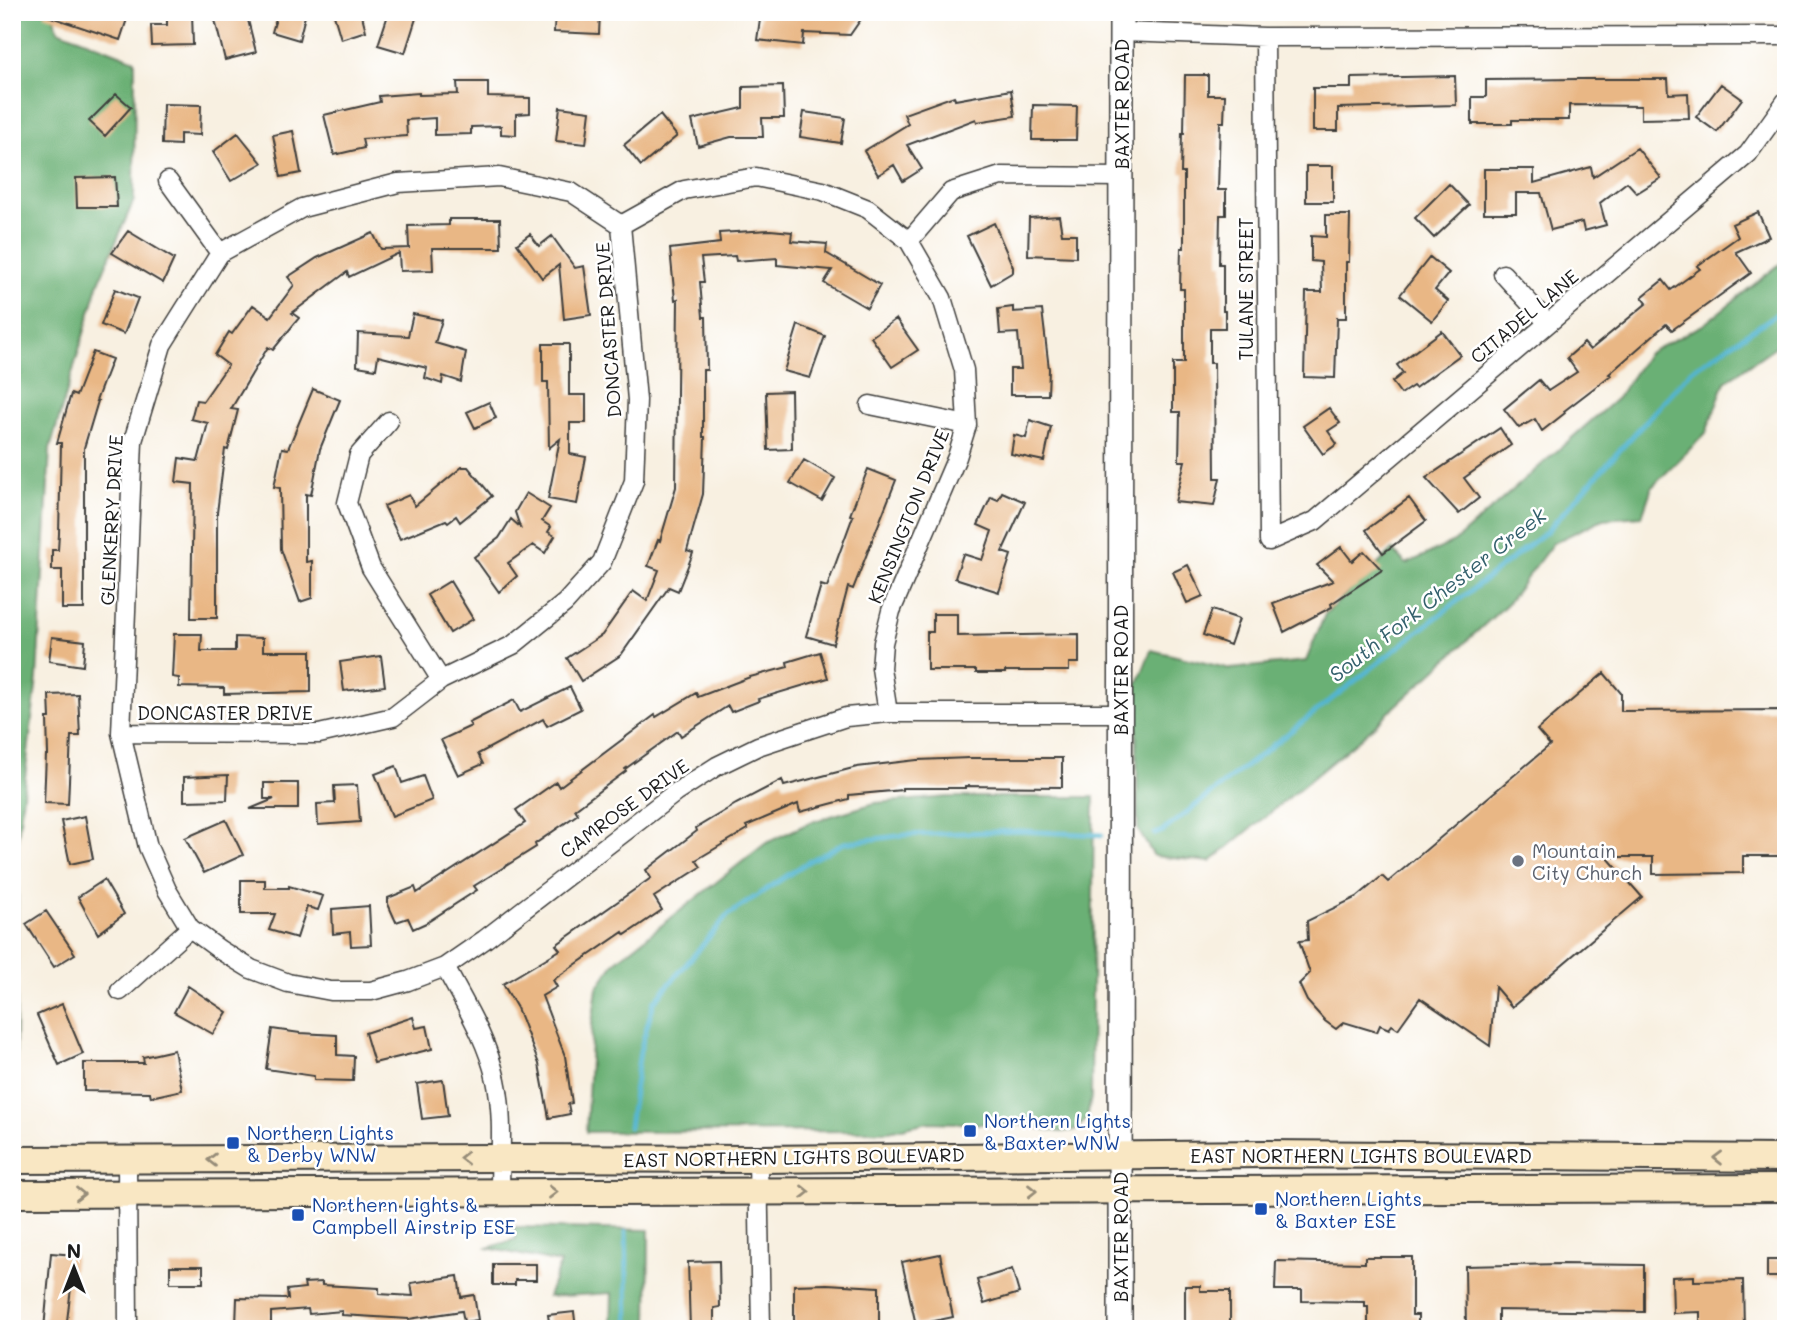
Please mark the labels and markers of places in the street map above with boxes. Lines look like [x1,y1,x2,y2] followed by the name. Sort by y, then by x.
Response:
[1532,838,1642,885] place label: Mountain City Church
[1510,853,1526,869] marker: Mountain City Church
[984,1108,1131,1155] place label: Northern Lights & Baxter WNW
[247,1120,394,1167] place label: Northern Lights & Derby WNW
[962,1123,978,1139] marker: Northern Lights & Baxter WNW
[225,1135,241,1151] marker: Northern Lights & Derby WNW
[1275,1186,1422,1233] place label: Northern Lights & Baxter ESE
[312,1192,516,1239] place label: Northern Lights & Campbell Airstrip ESE
[1253,1201,1269,1217] marker: Northern Lights & Baxter ESE
[290,1207,306,1223] marker: Northern Lights & Campbell Airstrip ESE

